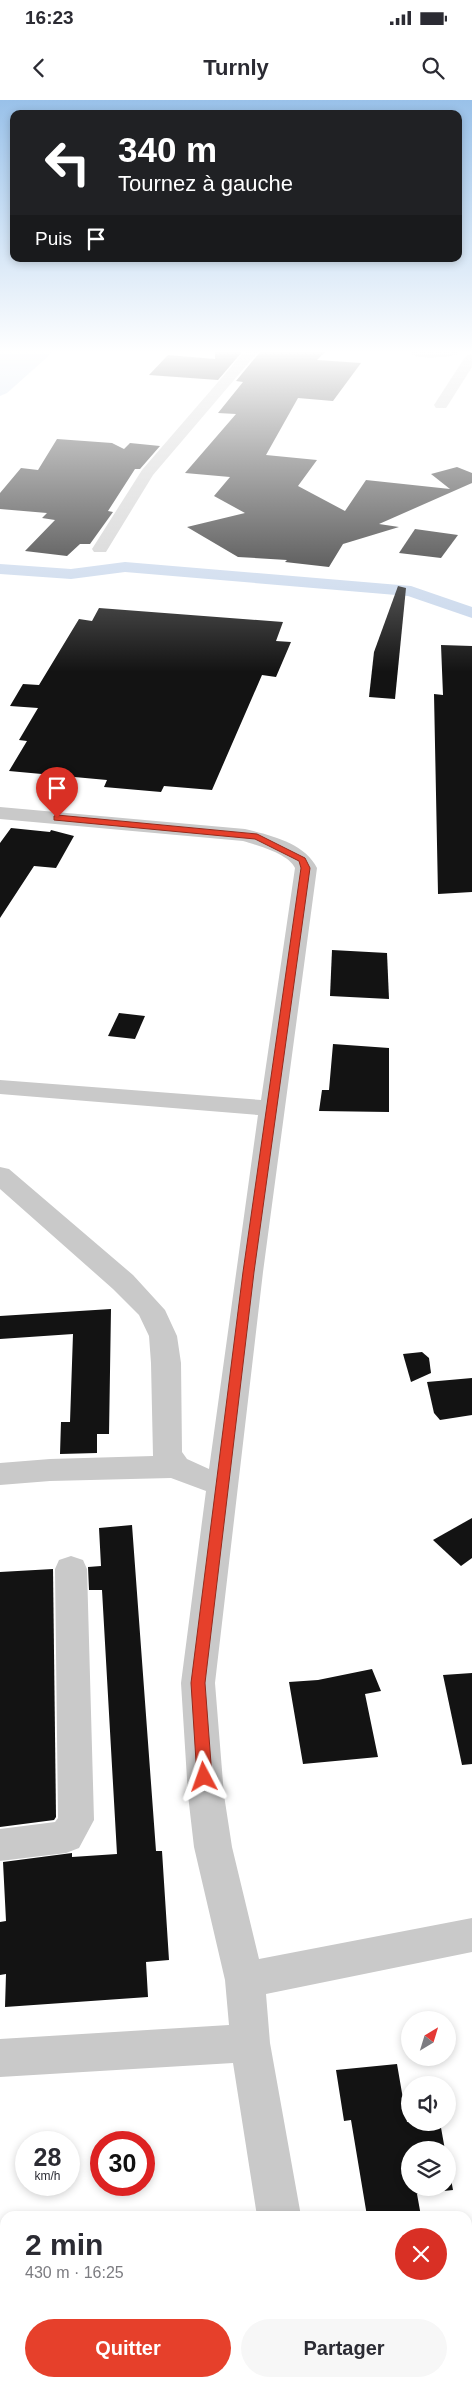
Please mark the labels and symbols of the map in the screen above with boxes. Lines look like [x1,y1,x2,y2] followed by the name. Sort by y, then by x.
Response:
[36,767,78,818] pin
[177,1750,229,1802] position arrow
[401,2011,456,2066] north arrow
[90,2131,155,2196] speed limit sign: 30

